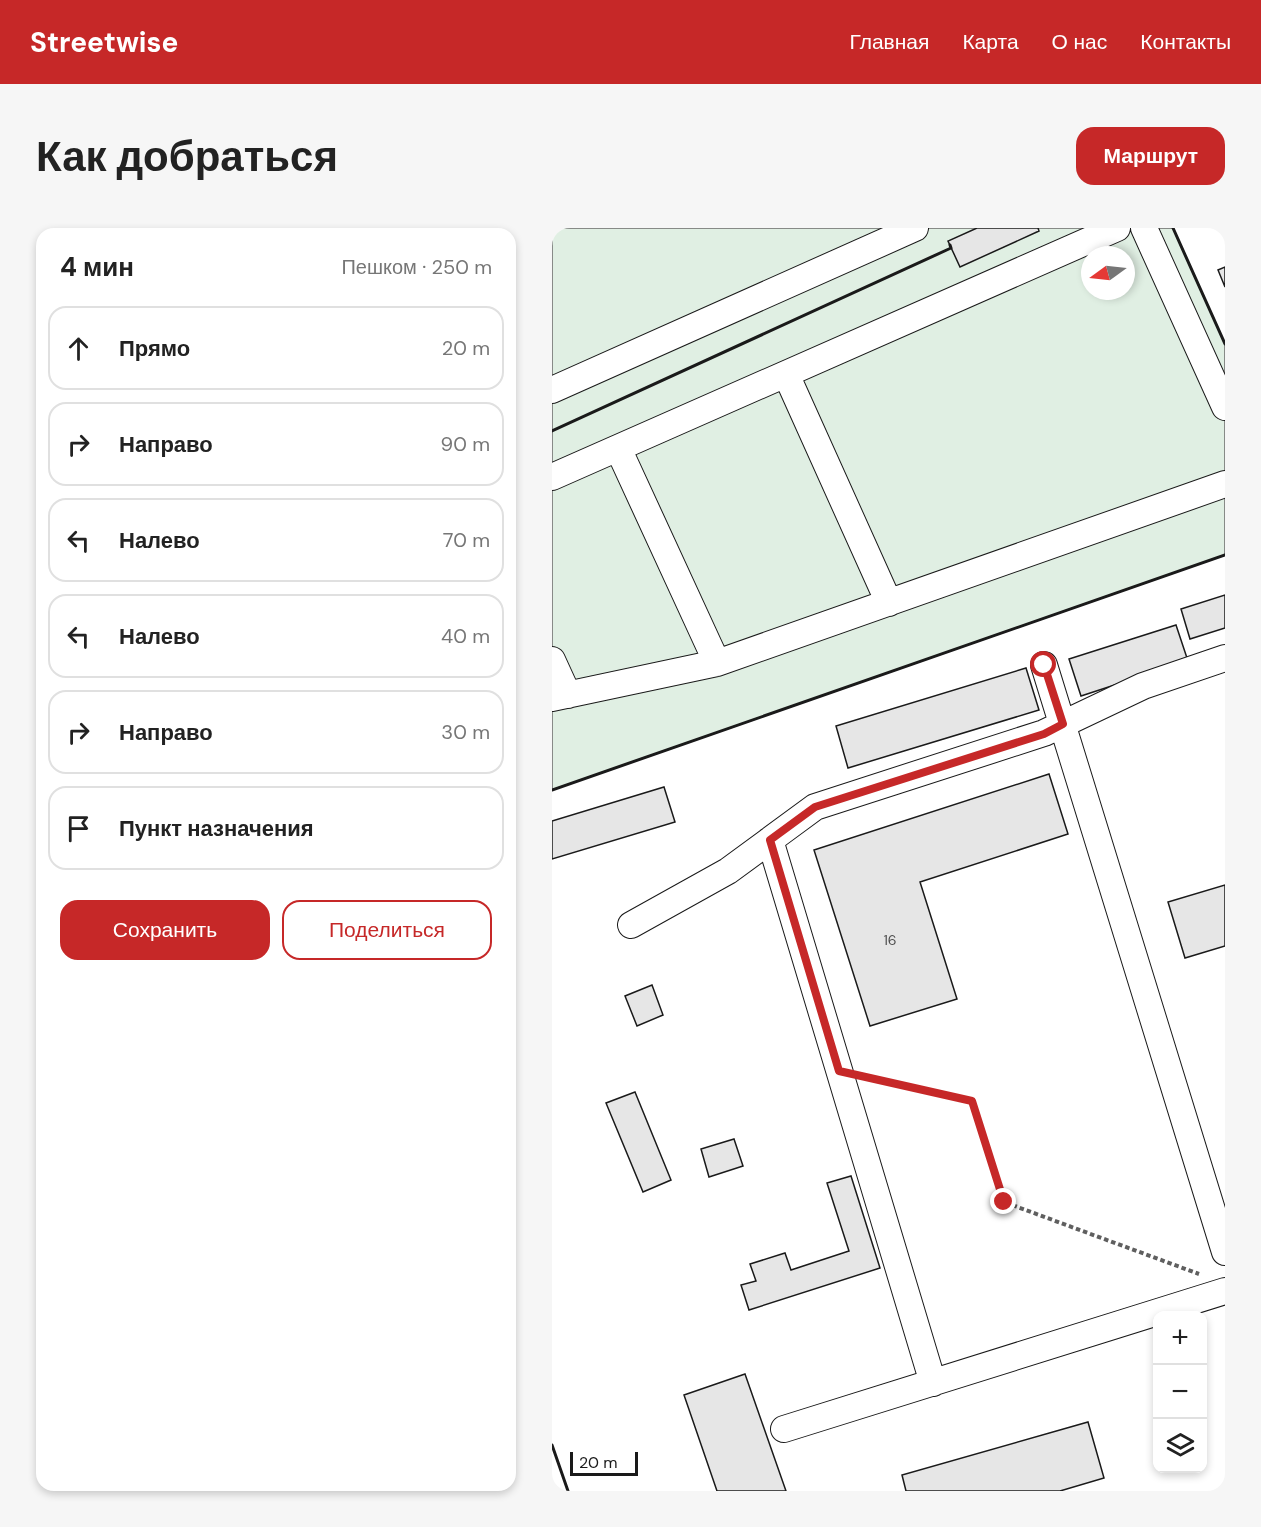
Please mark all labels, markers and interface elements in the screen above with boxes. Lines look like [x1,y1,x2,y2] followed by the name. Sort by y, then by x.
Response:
[30,24,178,61] text: Streetwise
[849,28,929,56] text: Главная
[962,28,1019,56] text: Карта
[1052,28,1107,56] text: О нас
[1140,28,1231,56] text: Контакты
[1076,127,1225,185] button: Маршрут
[36,129,338,184] text: Как добраться
[1081,246,1135,300] north arrow
[60,250,134,284] text: 4 мин
[341,254,492,280] text: Пешком · 250 m
[62,332,95,365] icon: ahead
[119,334,190,363] text: Прямо
[442,335,490,361] text: 20 m
[62,428,95,461] icon: right
[119,430,213,459] text: Направо
[441,431,490,457] text: 90 m
[62,524,95,557] icon: left
[119,526,200,555] text: Налево
[443,527,490,553] text: 70 m
[62,620,95,653] icon: left
[119,622,200,651] text: Налево
[441,623,490,649] text: 40 m
[1030,651,1056,677] route start
[62,716,95,749] icon: right
[119,718,213,747] text: Направо
[441,719,490,745] text: 30 m
[62,812,95,845] icon: arrive
[119,814,314,843] text: Пункт назначения
[60,900,270,960] button: Сохранить
[282,900,492,960] button: Поделиться
[883,931,897,949] house number: 16
[990,1188,1016,1214] route end
[1153,1311,1207,1473] map controls
[1153,1311,1207,1365] button: +
[1153,1365,1207,1419] button: −
[1153,1419,1207,1473] button: layers
[570,1449,638,1476] scale bar
[579,1452,618,1473] text: 20 m

